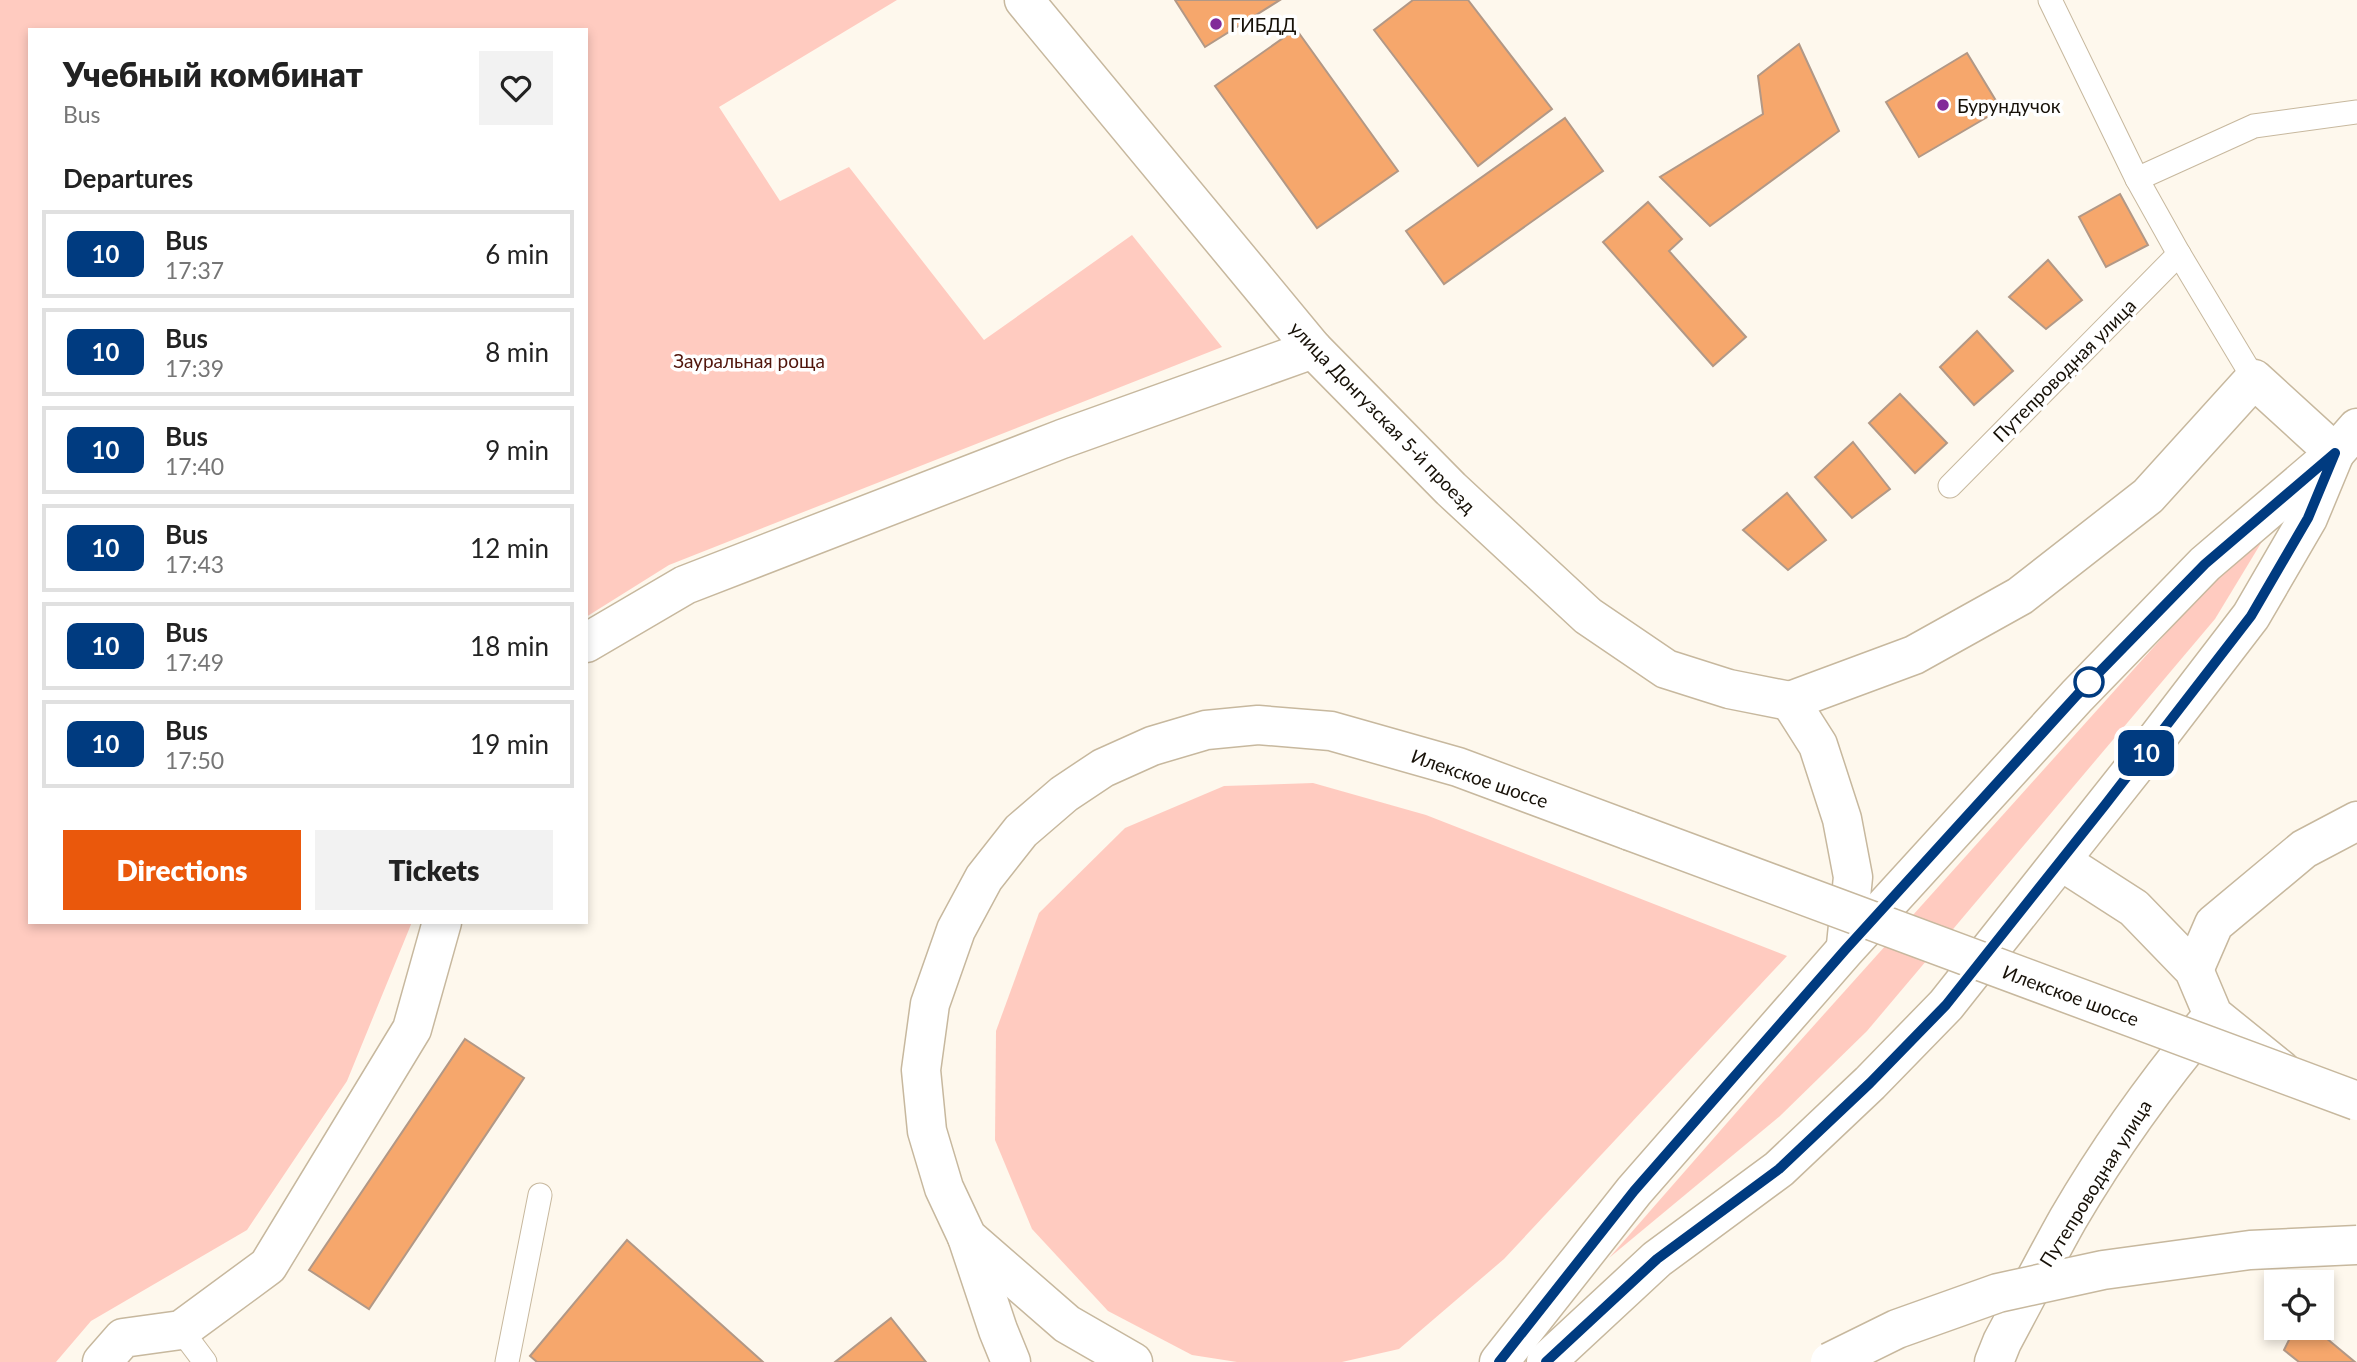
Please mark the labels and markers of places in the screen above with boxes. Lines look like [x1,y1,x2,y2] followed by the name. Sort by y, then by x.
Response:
[1230,13,1296,36] place label: ГИБДД
[1208,16,1224,32] marker: ГИБДД
[1957,94,2061,117] place label: Бурундучок
[1935,97,1951,113] marker: Бурундучок
[2074,667,2104,697] unlabelled marker

